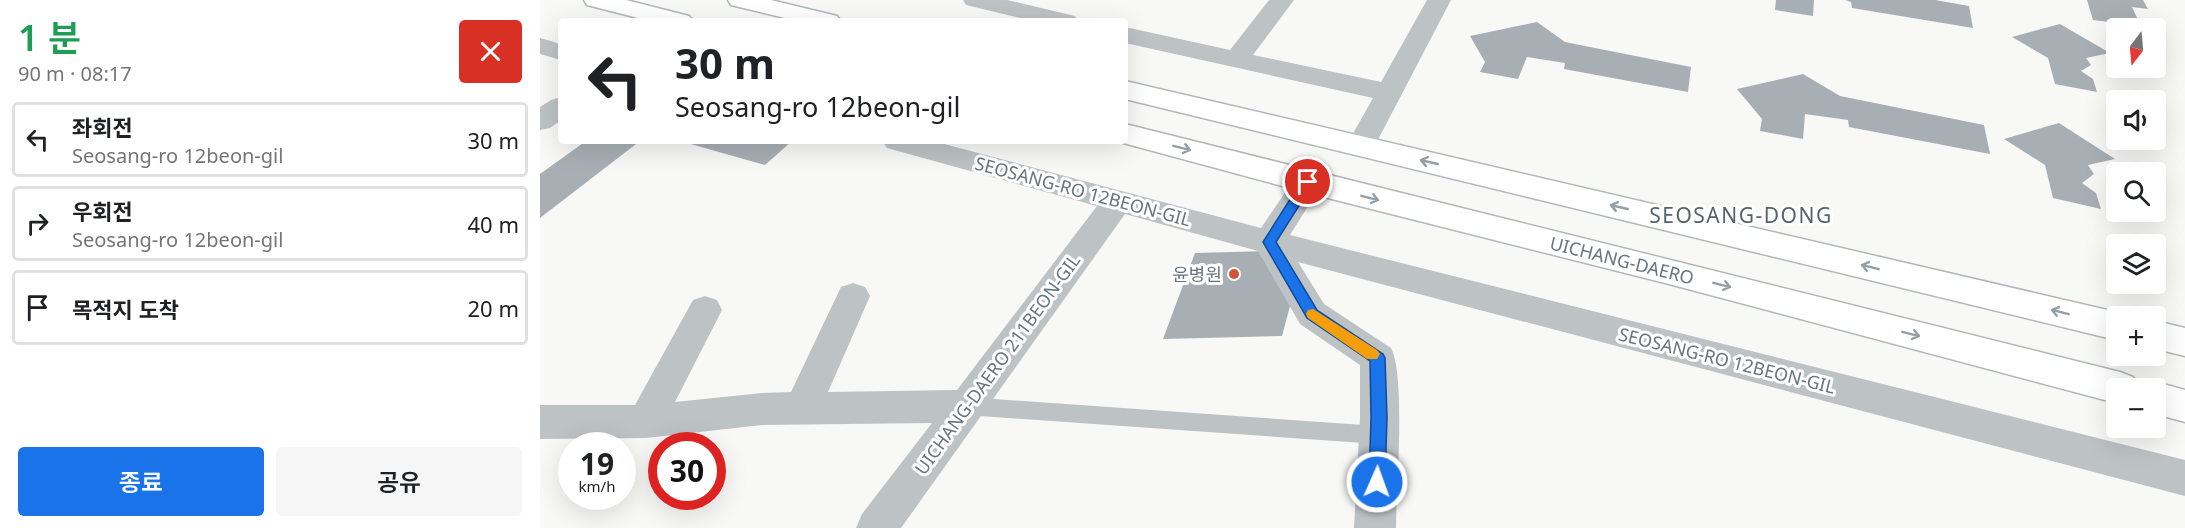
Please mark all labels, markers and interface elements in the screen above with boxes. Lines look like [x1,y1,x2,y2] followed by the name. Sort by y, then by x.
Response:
[18,13,81,62] text: 1 분
[2106,18,2166,78] north arrow
[2106,18,2166,438] map controls
[459,20,522,83] button: close
[675,34,775,91] text: 30 m
[576,42,654,120] icon: left
[18,60,132,87] text: 90 m · 08:17
[675,88,960,125] text: Seosang-ro 12beon-gil
[2106,90,2166,150] button: sound
[72,112,133,142] text: 좌회전
[21,123,54,156] icon: left
[468,125,519,155] text: 30 m
[72,142,283,169] text: Seosang-ro 12beon-gil
[1172,143,1191,154] one-way arrow
[973,151,1193,231] street label: SEOSANG-RO 12BEON-GIL
[1282,156,1333,207] pin
[1420,156,1440,167] one-way arrow
[2106,162,2166,222] button: search
[1291,165,1324,198] icon: arrive
[1360,192,1379,204] one-way arrow
[72,196,133,226] text: 우회전
[1610,200,1629,212] one-way arrow
[1649,201,1833,229] district label: SEOSANG-DONG
[21,207,54,240] icon: right
[468,209,519,239] text: 40 m
[72,226,283,253] text: Seosang-ro 12beon-gil
[1547,231,1697,289] street label: UICHANG-DAERO
[2106,234,2166,294] button: layers
[909,249,1085,479] street label: UICHANG-DAERO 211BEON-GIL
[1861,260,1880,272] one-way arrow
[1172,262,1222,286] place label: 윤병원
[1227,267,1241,281] marker: 윤병원
[1712,280,1731,291] one-way arrow
[21,291,54,324] icon: arrive
[468,293,519,323] text: 20 m
[72,294,179,324] text: 목적지 도착
[2050,306,2069,318] one-way arrow
[2106,306,2166,366] button: +
[1616,321,1838,399] street label: SEOSANG-RO 12BEON-GIL
[1901,328,1920,340] one-way arrow
[2106,378,2166,438] button: −
[648,432,726,510] speed limit sign: 30
[580,443,614,484] text: 19
[18,447,264,516] button: 종료
[276,447,522,516] button: 공유
[1345,450,1409,514] position arrow
[579,476,615,496] text: km/h

